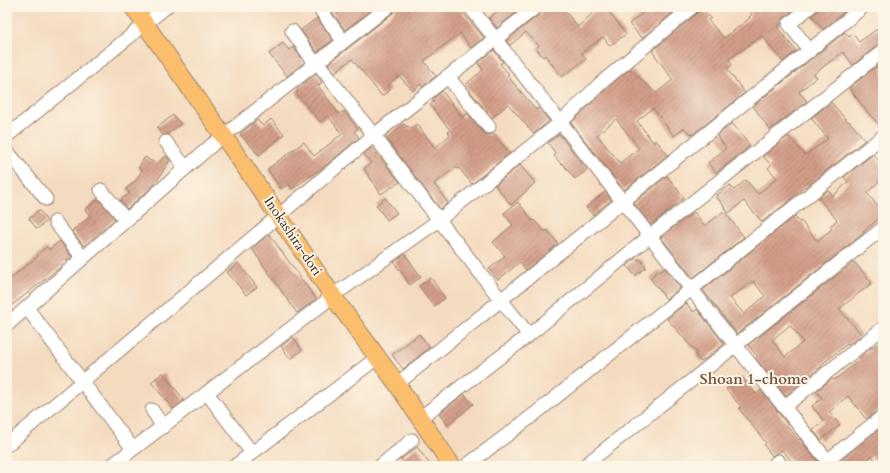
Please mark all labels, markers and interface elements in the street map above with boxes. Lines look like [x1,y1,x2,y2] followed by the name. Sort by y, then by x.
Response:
[260,193,327,279] street label: Inokashira-dori
[700,369,808,389] district label: Shoan 1-chome

